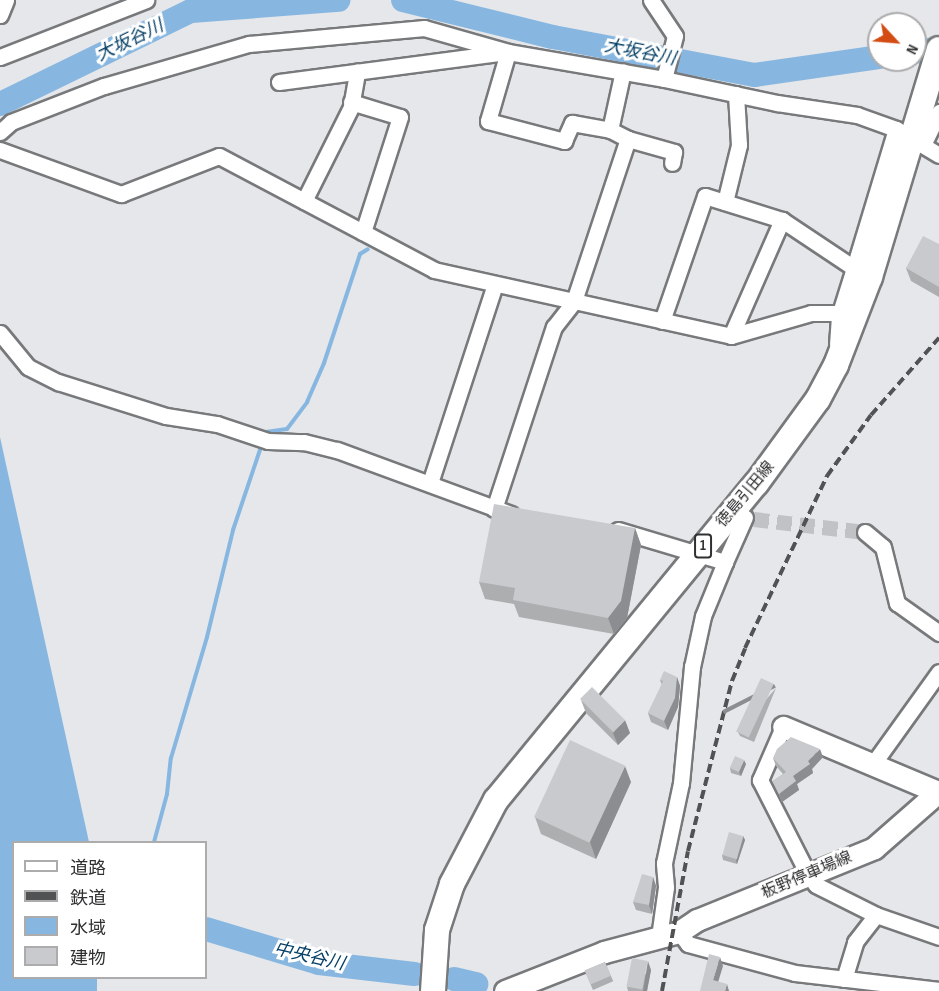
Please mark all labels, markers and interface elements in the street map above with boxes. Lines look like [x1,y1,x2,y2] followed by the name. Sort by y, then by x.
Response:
[867,12,927,72] north arrow
[93,16,167,66] water label: 大坂谷川
[603,36,677,70] water label: 大坂谷川
[901,41,922,57] text: N
[713,458,779,532] street label: 徳島引田線
[694,534,712,558] road number: 1
[12,841,207,979] legend
[759,848,855,904] street label: 板野停車場線
[70,858,106,879] text: 道路
[70,888,106,909] text: 鉄道
[70,918,106,939] text: 水域
[271,938,347,976] water label: 中央谷川
[70,948,106,969] text: 建物

